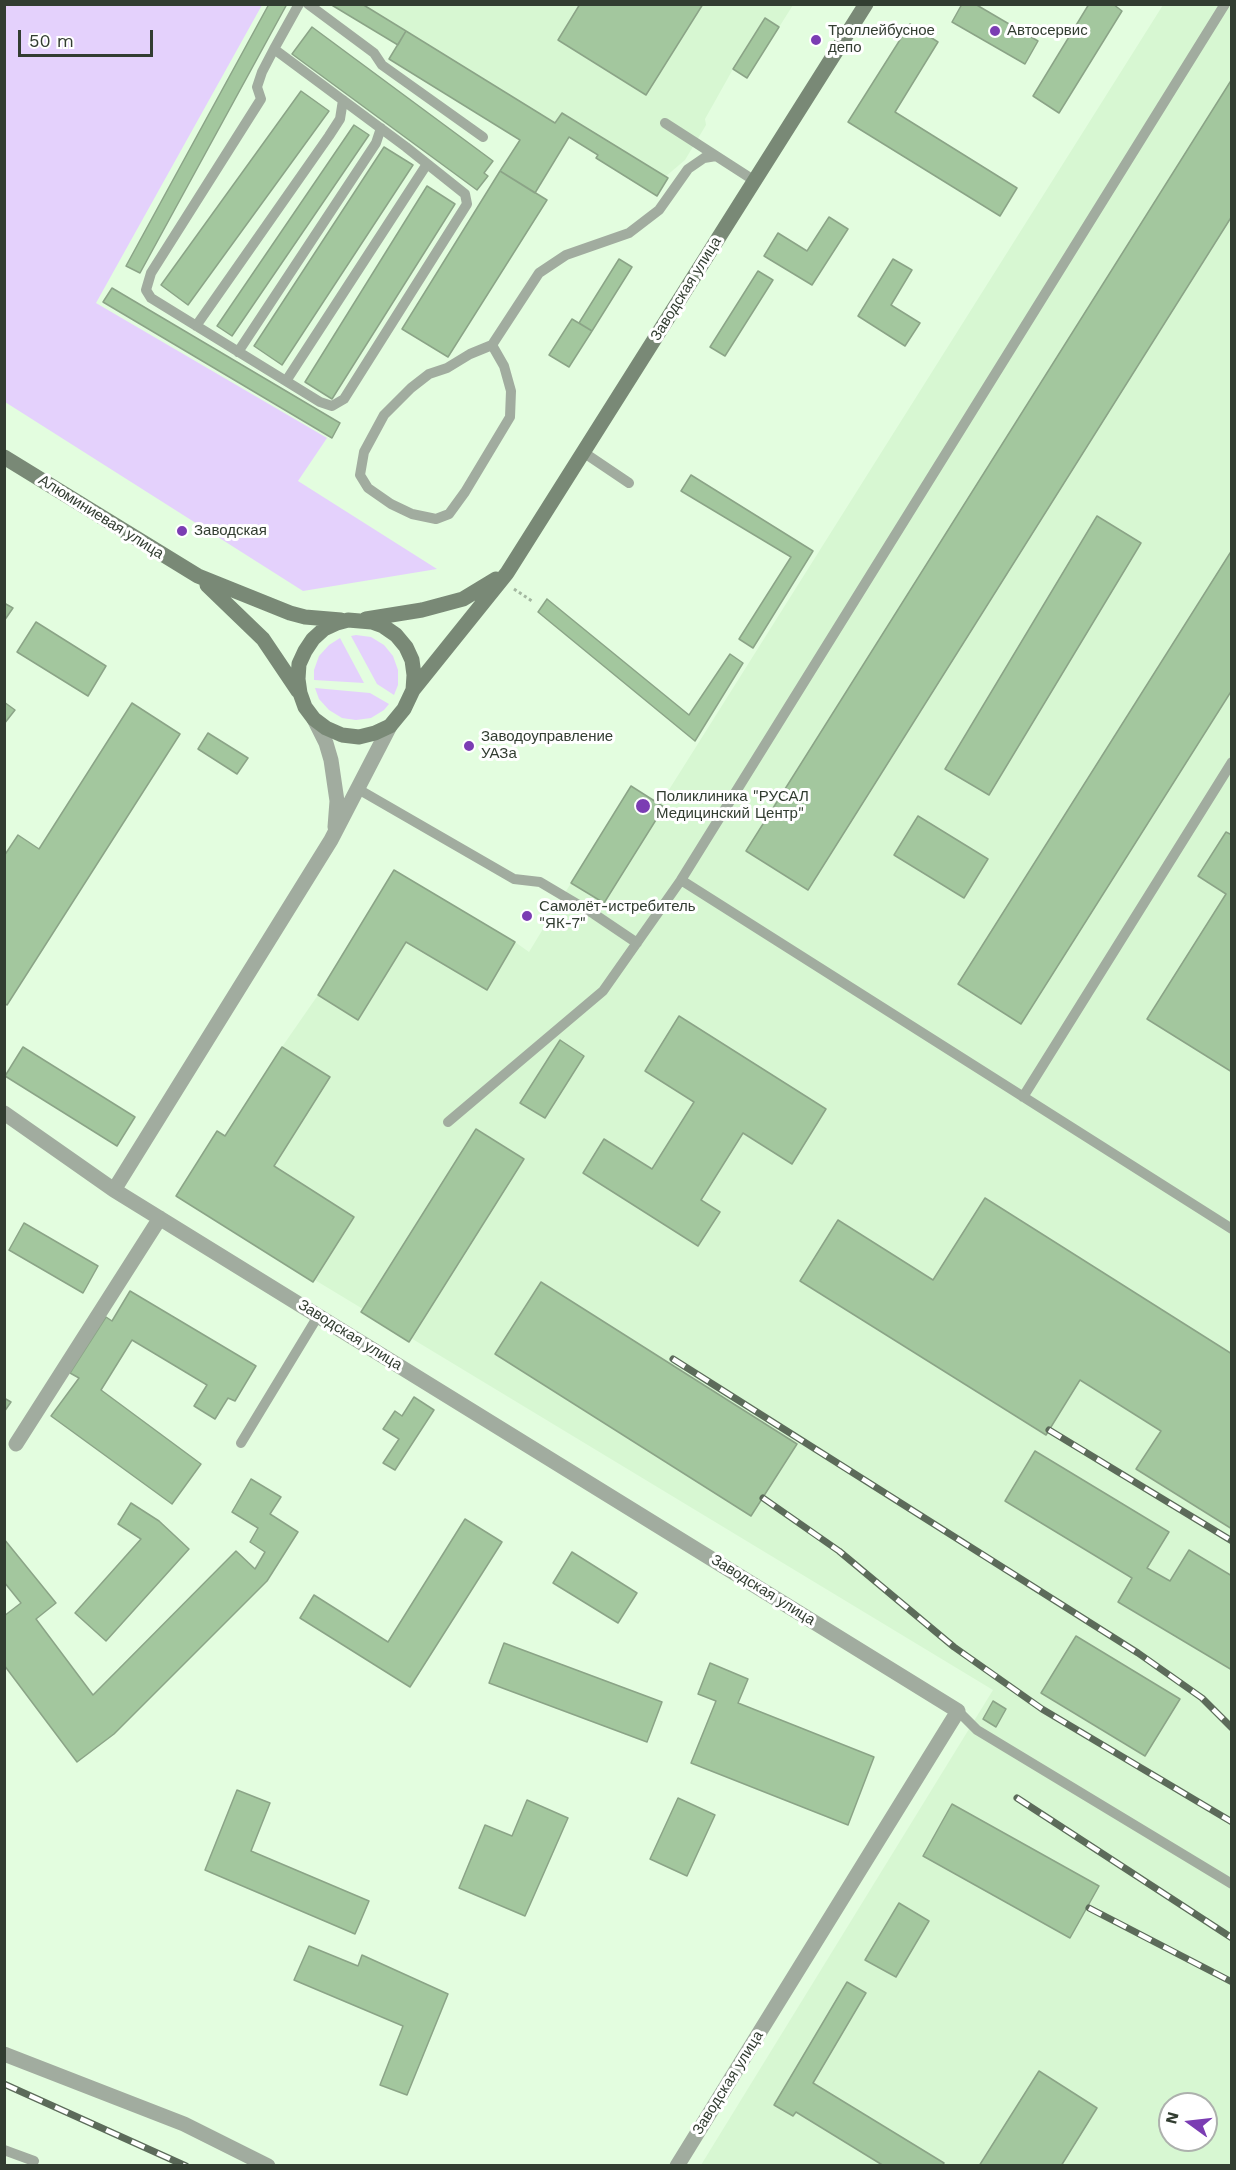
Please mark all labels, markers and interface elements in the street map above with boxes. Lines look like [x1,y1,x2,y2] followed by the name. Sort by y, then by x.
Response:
[21,18,156,56] scale bar
[828,22,935,57] place label: Троллейбусное депо
[1007,22,1088,40] place label: Автосервис
[988,24,1002,38] marker: Автосервис
[29,30,74,51] text: 50 m
[809,33,823,47] marker: Троллейбусное депо
[647,234,725,344] street label: Заводская улица
[35,471,167,563] street label: Алюминиевая улица
[194,522,267,540] place label: Заводская
[175,524,189,538] marker: Заводская
[481,728,613,763] place label: Заводоуправление УАЗа
[462,739,476,753] marker: Заводоуправление УАЗа
[656,788,809,823] place label: Поликлиника "РУСАЛ Медицинский Центр"
[634,797,652,815] marker: Поликлиника "РУСАЛ Медицинский Центр"
[539,898,696,933] place label: Самолёт-истребитель "ЯК-7"
[520,909,534,923] marker: Самолёт-истребитель "ЯК-7"
[295,1296,405,1374] street label: Заводская улица
[708,1551,818,1629] street label: Заводская улица
[689,2028,767,2138] street label: Заводская улица
[1158,2092,1218,2152] north arrow
[1161,2110,1183,2126] text: N

